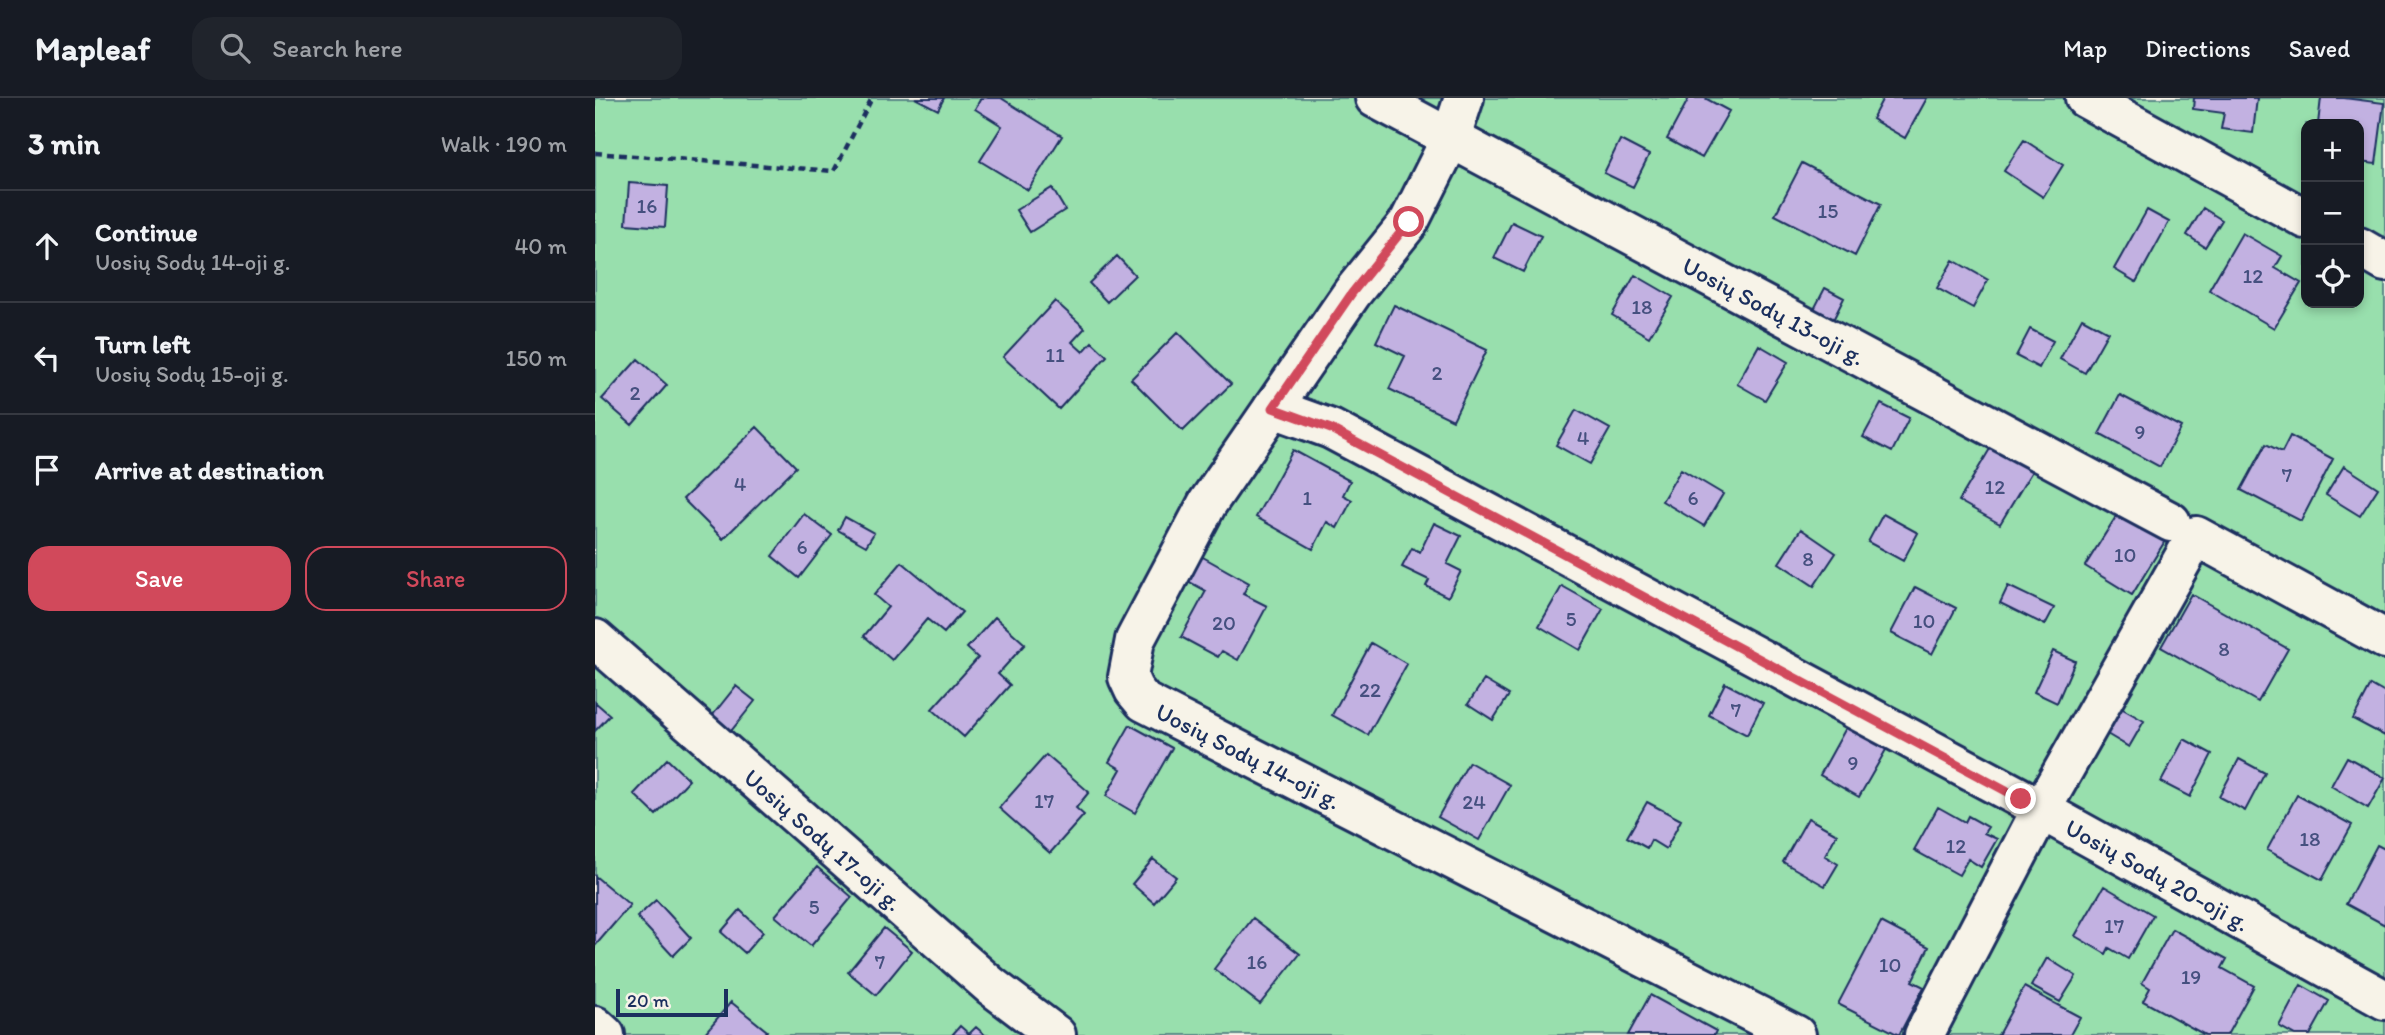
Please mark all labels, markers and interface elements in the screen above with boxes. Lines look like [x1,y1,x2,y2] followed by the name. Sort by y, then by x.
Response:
[192,17,682,80] search box
[35,29,150,68] text: Mapleaf
[216,29,254,67] icon: search
[272,32,403,64] text: Search here
[2063,34,2107,63] text: Map
[2145,34,2251,63] text: Directions
[2289,34,2350,63] text: Saved
[2301,119,2364,308] map controls
[2301,119,2364,182] button: +
[28,125,100,162] text: 3 min
[441,130,567,158] text: Walk · 190 m
[2301,182,2364,245] button: −
[637,193,657,218] house number: 16
[1818,198,1838,223] house number: 15
[1393,206,1424,237] route start
[95,216,198,248] text: Continue
[28,227,66,265] icon: ahead
[514,232,567,260] text: 40 m
[2301,245,2364,308] button: locate
[95,248,290,276] text: Uosių Sodų 14-oji g.
[1678,250,1870,371] street label: Uosių Sodų 13-oji g.
[2243,263,2263,288] house number: 12
[1631,294,1653,319] house number: 18
[95,328,191,360] text: Turn left
[28,339,66,377] icon: left
[1045,342,1065,367] house number: 11
[506,344,567,372] text: 150 m
[95,360,289,388] text: Uosių Sodų 15-oji g.
[1431,360,1443,385] house number: 2
[629,380,641,405] house number: 2
[2135,419,2145,444] house number: 9
[1577,425,1590,450] house number: 4
[28,451,66,489] icon: arrive
[95,454,324,486] text: Arrive at destination
[2282,462,2292,487] house number: 7
[734,471,747,496] house number: 4
[1985,474,2005,499] house number: 12
[1302,485,1312,510] house number: 1
[1687,485,1699,510] house number: 6
[796,534,808,559] house number: 6
[2114,542,2136,567] house number: 10
[28,546,291,611] button: Save
[305,546,567,611] button: Share
[1802,546,1814,571] house number: 8
[1565,606,1577,631] house number: 5
[1913,608,1935,633] house number: 10
[1212,610,1236,635] house number: 20
[2218,636,2230,661] house number: 8
[1359,677,1381,702] house number: 22
[1151,696,1346,815] street label: Uosių Sodų 14-oji g.
[1731,697,1741,722] house number: 7
[1848,750,1858,775] house number: 9
[738,762,909,917] street label: Uosių Sodų 17-oji g.
[2005,783,2036,814] route end
[1034,788,1054,813] house number: 17
[1462,789,1486,814] house number: 24
[2061,812,2255,937] street label: Uosių Sodų 20-oji g.
[2299,826,2321,851] house number: 18
[1946,833,1966,858] house number: 12
[808,894,820,919] house number: 5
[2104,913,2124,938] house number: 17
[875,949,885,974] house number: 7
[1247,949,1267,974] house number: 16
[1879,952,1901,977] house number: 10
[2181,964,2201,989] house number: 19
[616,986,728,1018] scale bar
[627,989,669,1012] text: 20 m

